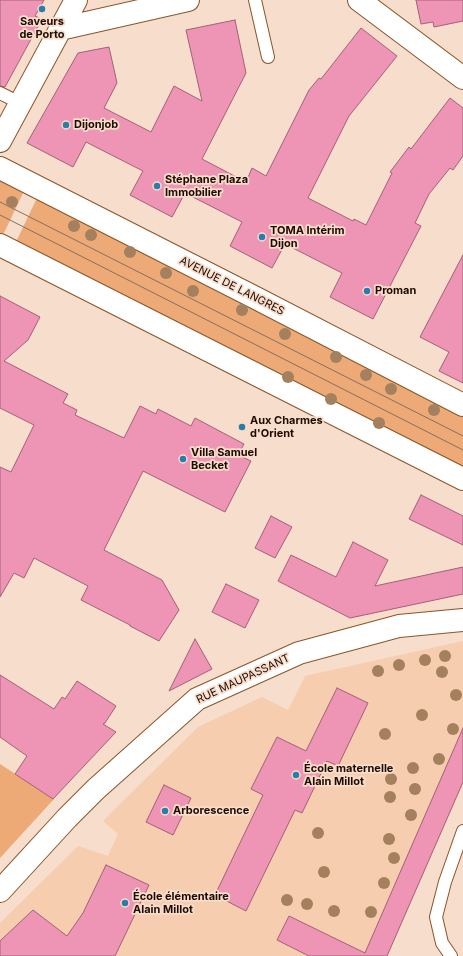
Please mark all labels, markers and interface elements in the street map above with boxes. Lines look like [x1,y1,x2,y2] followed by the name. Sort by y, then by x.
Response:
[37,4,47,14] marker: Saveurs de Porto
[19,15,65,41] place label: Saveurs de Porto
[74,118,118,132] place label: Dijonjob
[61,120,71,130] marker: Dijonjob
[165,173,248,199] place label: Stéphane Plaza Immobilier
[152,181,162,191] marker: Stéphane Plaza Immobilier
[270,224,345,250] place label: TOMA Intérim Dijon
[257,232,267,242] marker: TOMA Intérim Dijon
[177,254,287,318] street label: AVENUE DE LANGRES
[375,284,416,298] place label: Proman
[362,286,372,296] marker: Proman
[250,414,323,440] place label: Aux Charmes d'Orient
[237,422,247,432] marker: Aux Charmes d'Orient
[191,446,257,472] place label: Villa Samuel Becket
[178,454,188,464] marker: Villa Samuel Becket
[194,652,292,706] street label: RUE MAUPASSANT
[304,762,393,788] place label: École maternelle Alain Millot
[291,770,301,780] marker: École maternelle Alain Millot
[173,804,249,818] place label: Arborescence
[160,806,170,816] marker: Arborescence
[133,890,229,916] place label: École élémentaire Alain Millot
[120,898,130,908] marker: École élémentaire Alain Millot

